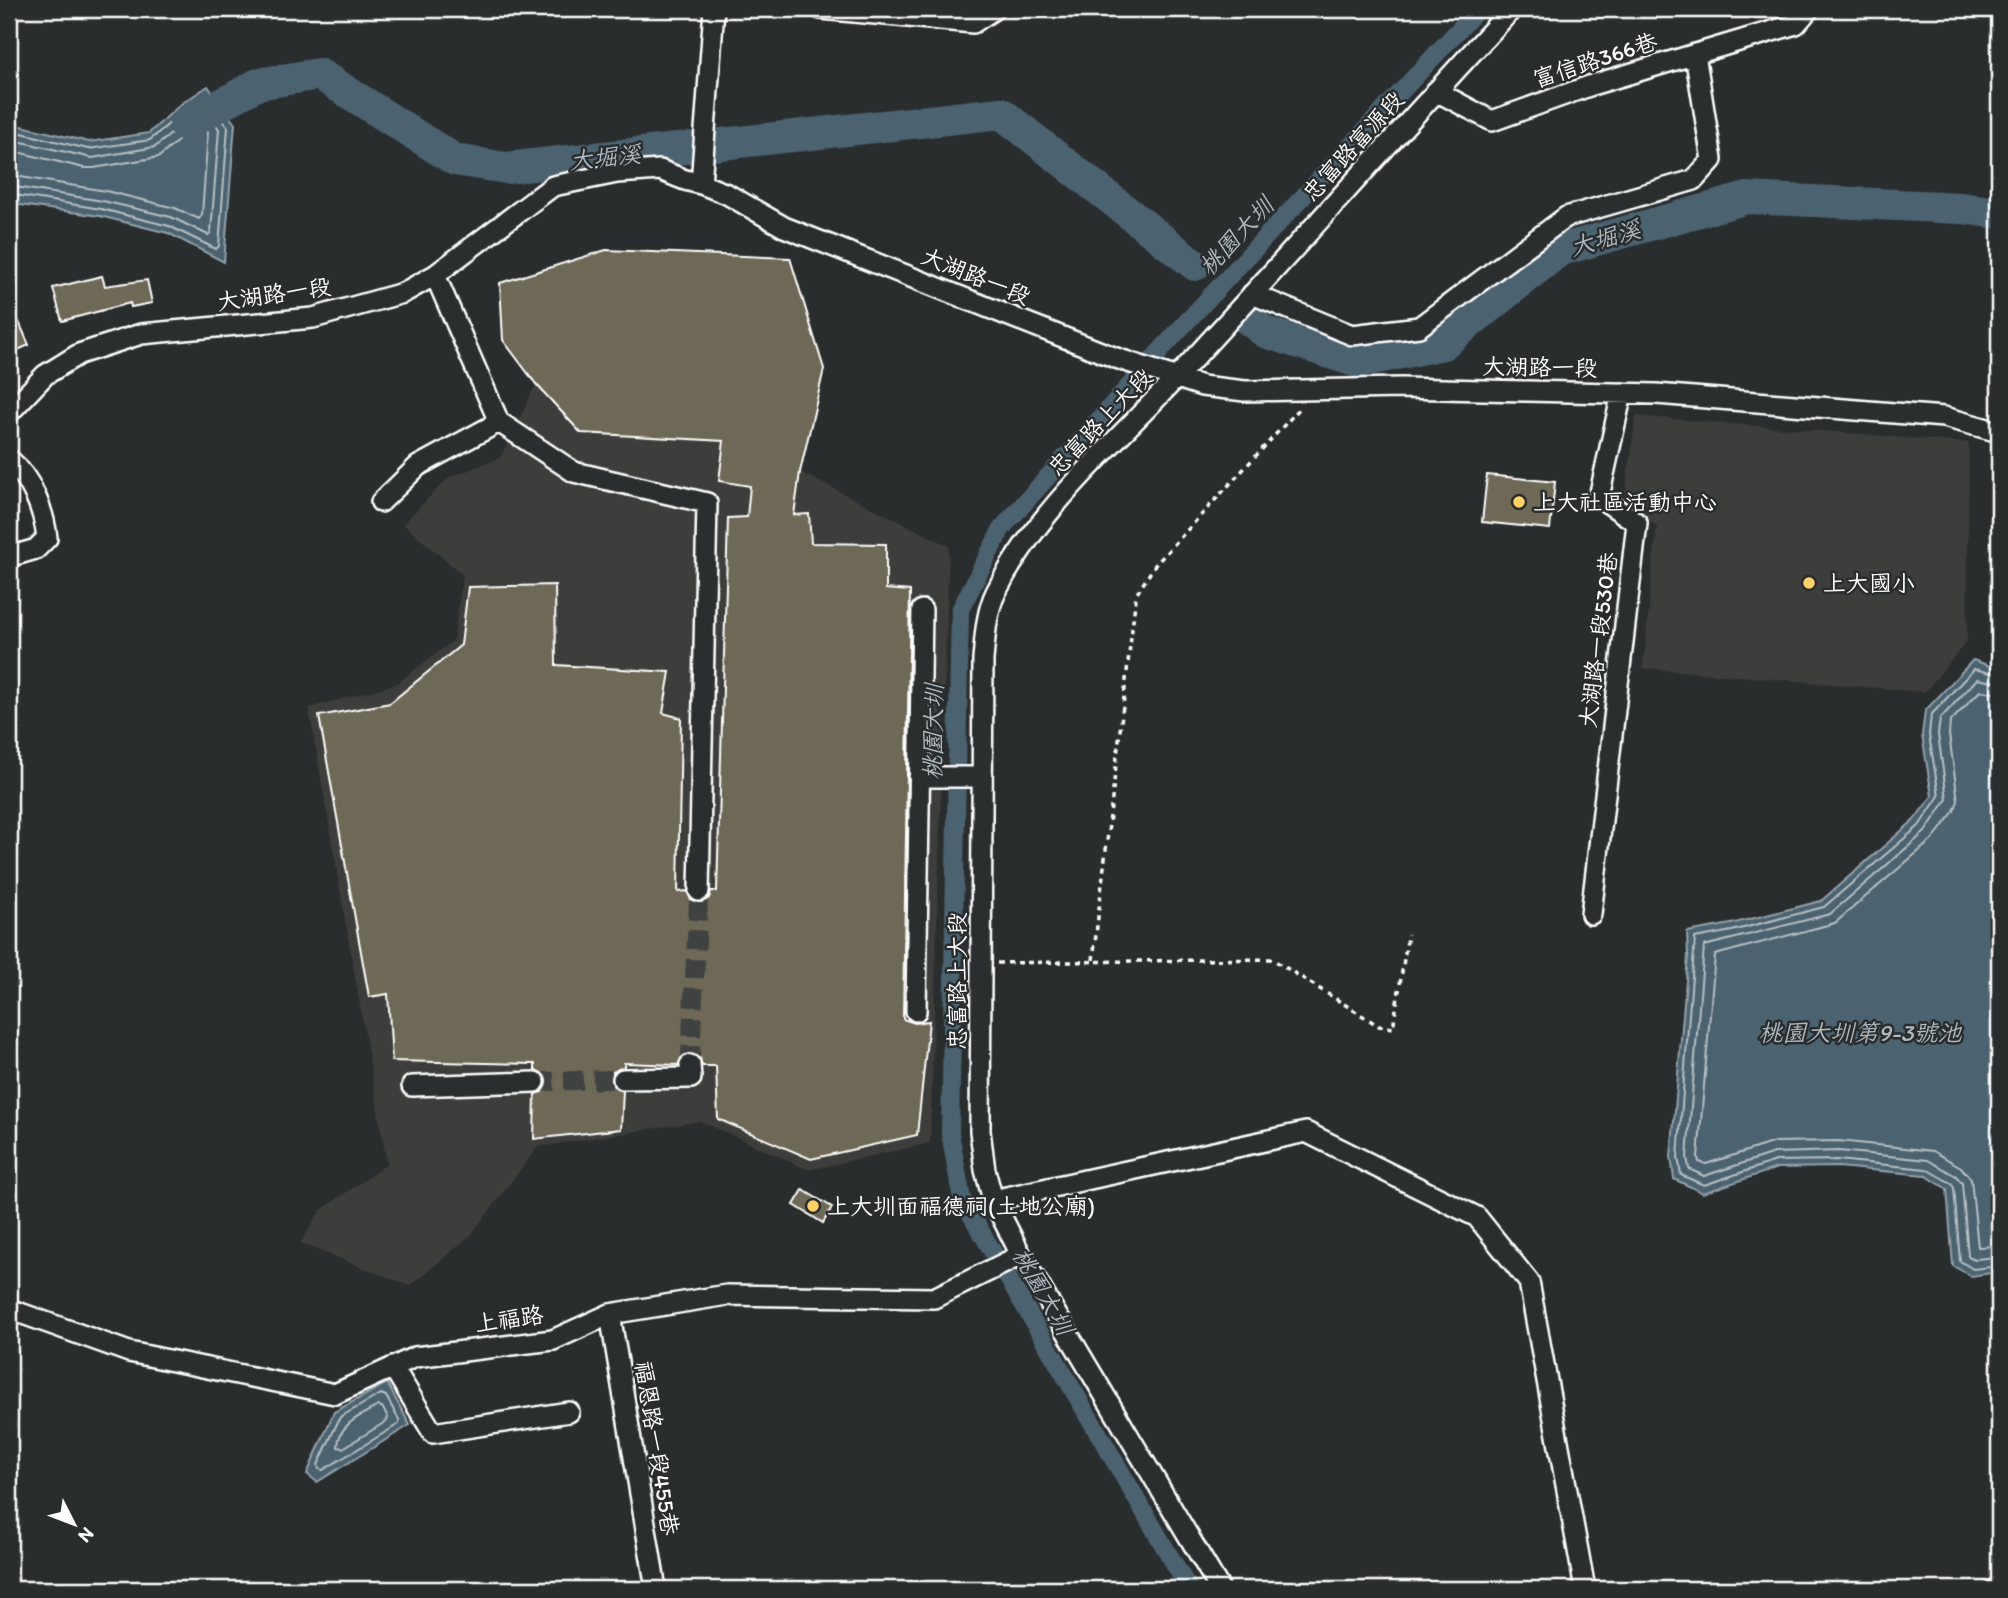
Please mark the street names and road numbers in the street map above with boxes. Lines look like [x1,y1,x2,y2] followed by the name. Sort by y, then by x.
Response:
[1529,26,1662,93] street label: 富信路366巷
[1296,85,1410,207] street label: 忠富路富源段
[917,241,1035,311] street label: 大湖路一段
[215,272,333,316] street label: 大湖路一段
[1482,352,1598,382] street label: 大湖路一段
[1042,363,1158,481] street label: 忠富路上大段
[1573,550,1623,729] street label: 大湖路一段530巷
[943,912,971,1050] street label: 忠富路上大段
[473,1300,545,1338] street label: 上福路
[629,1359,685,1538] street label: 福恩路一段455巷

